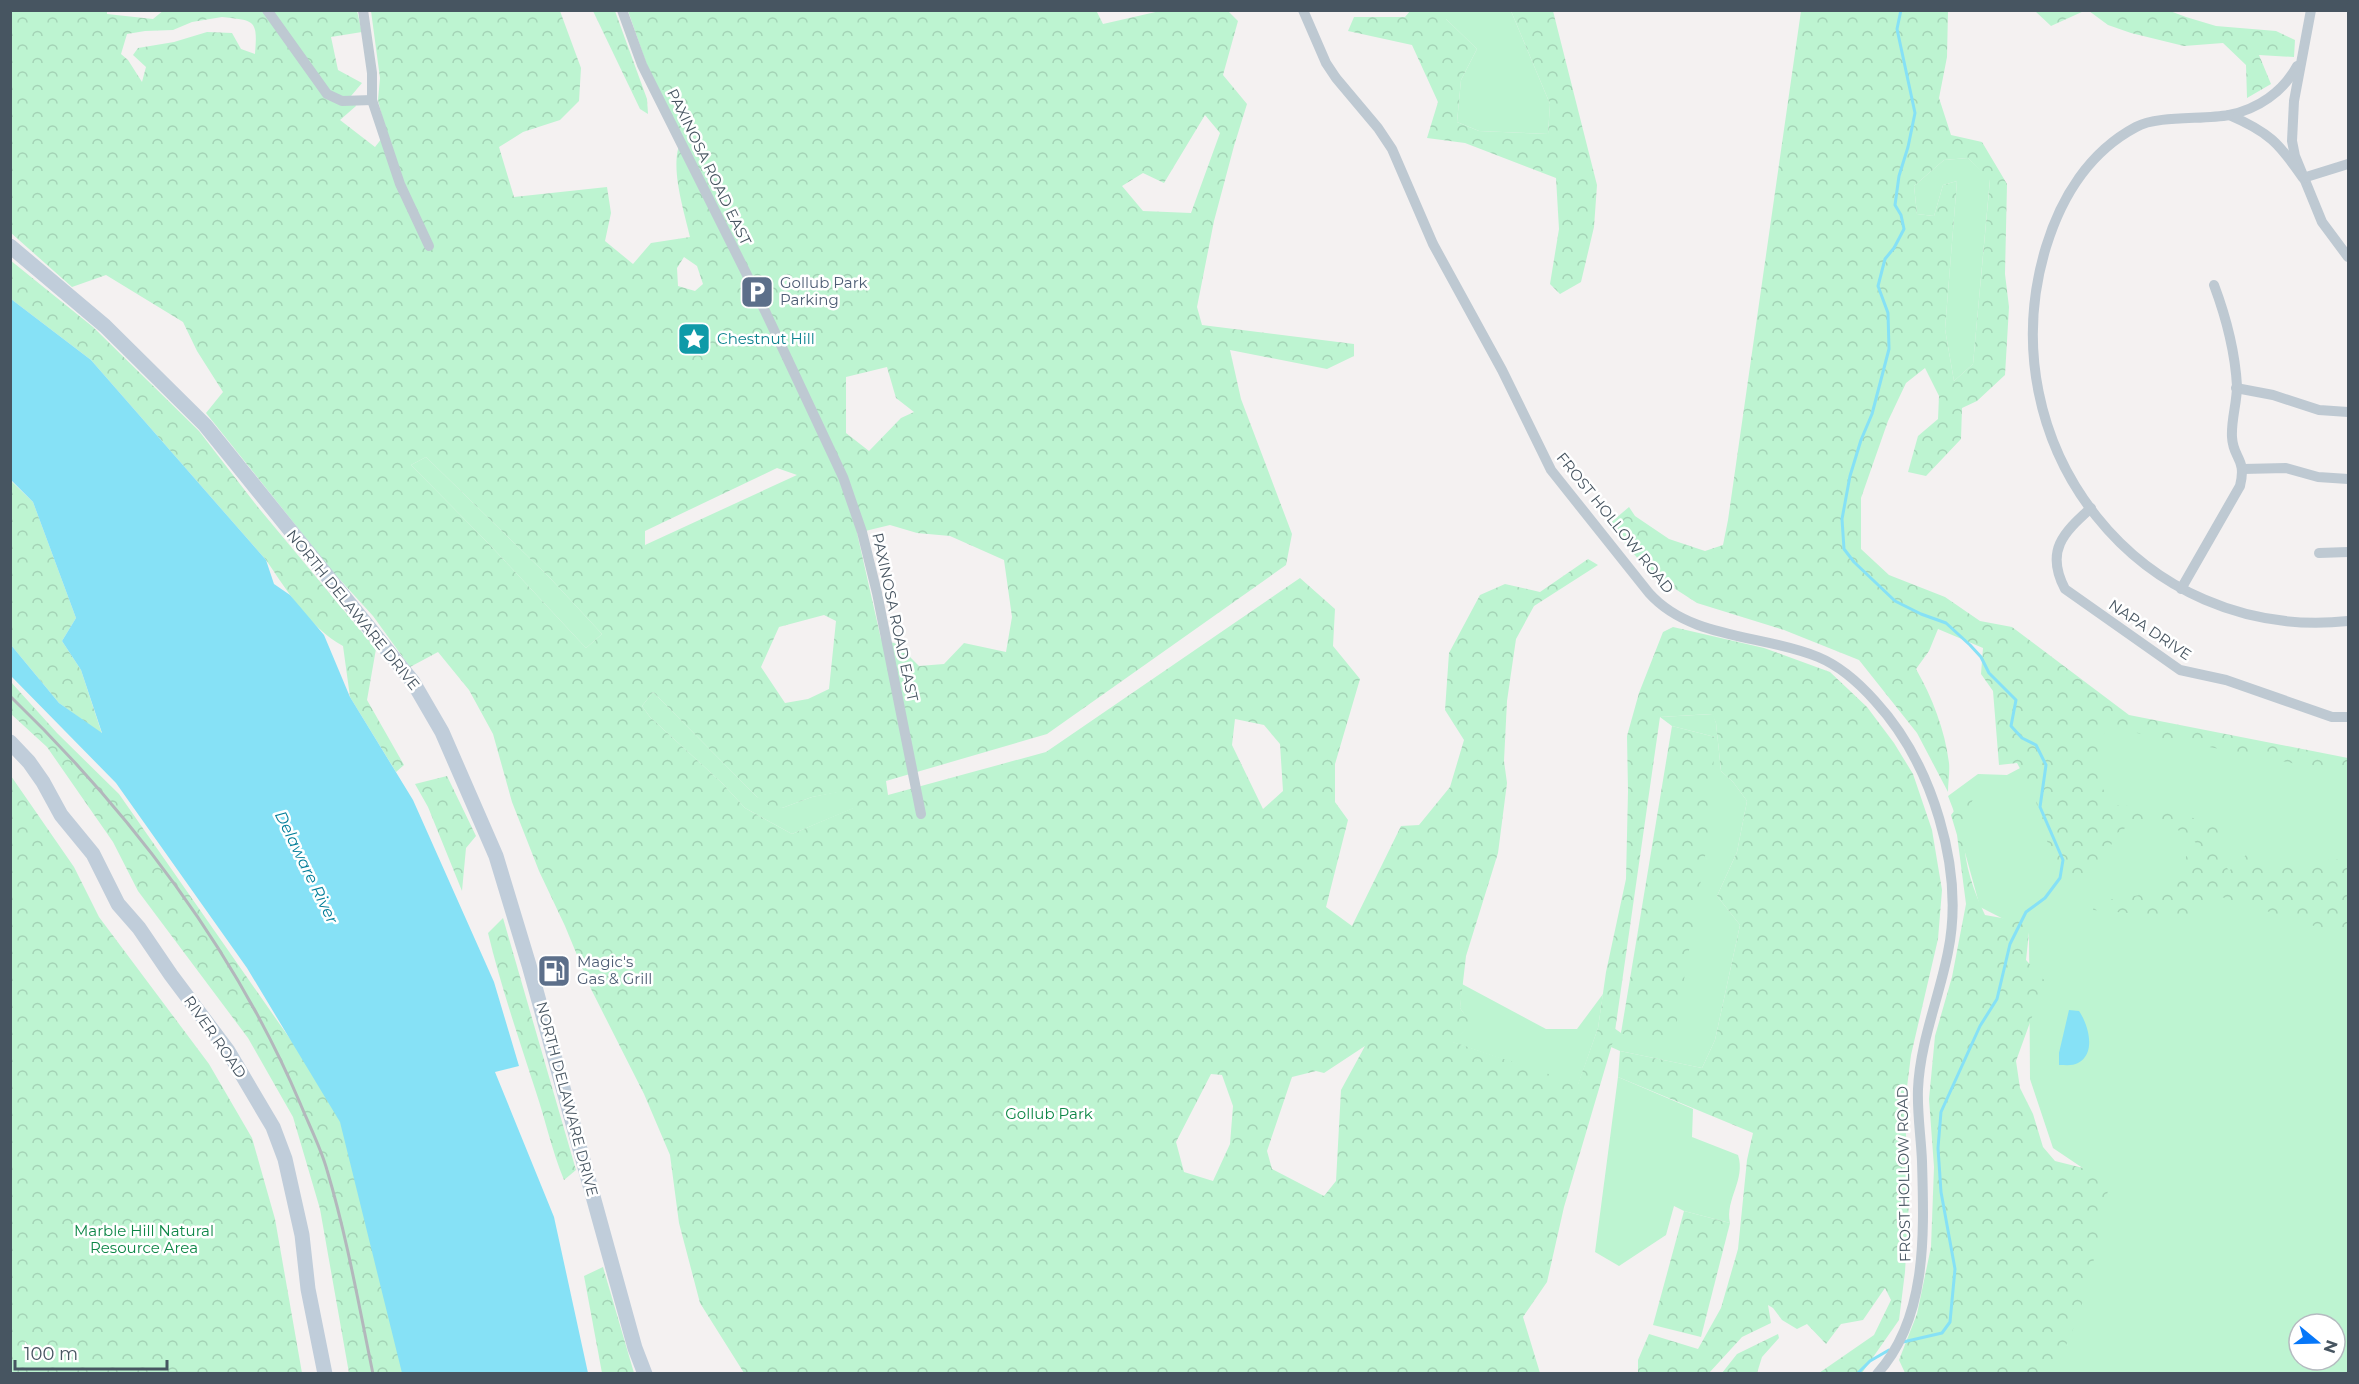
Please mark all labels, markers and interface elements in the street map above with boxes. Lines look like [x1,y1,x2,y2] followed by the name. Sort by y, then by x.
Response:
[663,85,756,249] street label: PAXINOSA ROAD EAST
[780,273,868,309] place label: Gollub Park Parking
[739,274,775,310] parking icon: Gollub Park Parking
[676,321,712,357] place icon: Chestnut Hill
[717,329,815,348] place label: Chestnut Hill
[1553,448,1678,597] street label: FROST HOLLOW ROAD
[283,526,424,694] street label: NORTH DELAWARE DRIVE
[868,531,923,703] street label: PAXINOSA ROAD EAST
[2105,595,2195,664] street label: NAPA DRIVE
[271,808,342,927] water label: Delaware River
[577,952,652,988] place label: Magic's Gas & Grill
[536,953,572,989] fuel station icon: Magic's Gas & Grill
[180,992,251,1082] street label: RIVER ROAD
[532,999,603,1199] street label: NORTH DELAWARE DRIVE
[1892,1086,1915,1262] street label: FROST HOLLOW ROAD
[1005,1104,1093,1123] park label: Gollub Park
[74,1221,214,1257] park label: Marble Hill Natural Resource Area
[2287,1312,2347,1372] north arrow
[15,1333,166,1371] scale bar
[2320,1338,2342,1356] text: N
[24,1343,78,1365] text: 100 m

